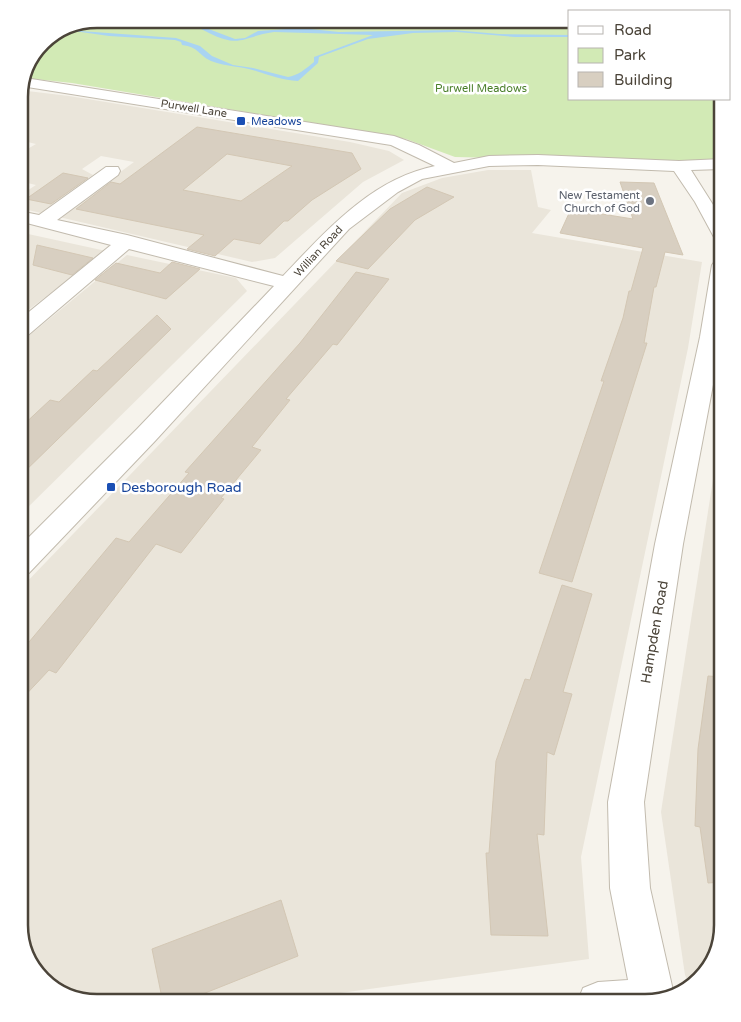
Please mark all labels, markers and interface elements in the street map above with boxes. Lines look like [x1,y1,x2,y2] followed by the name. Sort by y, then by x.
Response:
[568,10,731,100] legend
[614,21,652,39] text: Road
[614,46,646,64] text: Park
[614,71,673,89] text: Building
[435,82,527,95] park label: Purwell Meadows
[160,97,228,120] street label: Purwell Lane
[235,115,247,127] marker: Meadows
[251,115,301,128] place label: Meadows
[559,189,640,215] place label: New Testament Church of God
[644,195,656,207] marker: New Testament Church of God
[291,223,345,280] street label: Willian Road
[121,479,242,496] place label: Desborough Road
[105,481,117,493] marker: Desborough Road
[637,579,672,685] street label: Hampden Road

